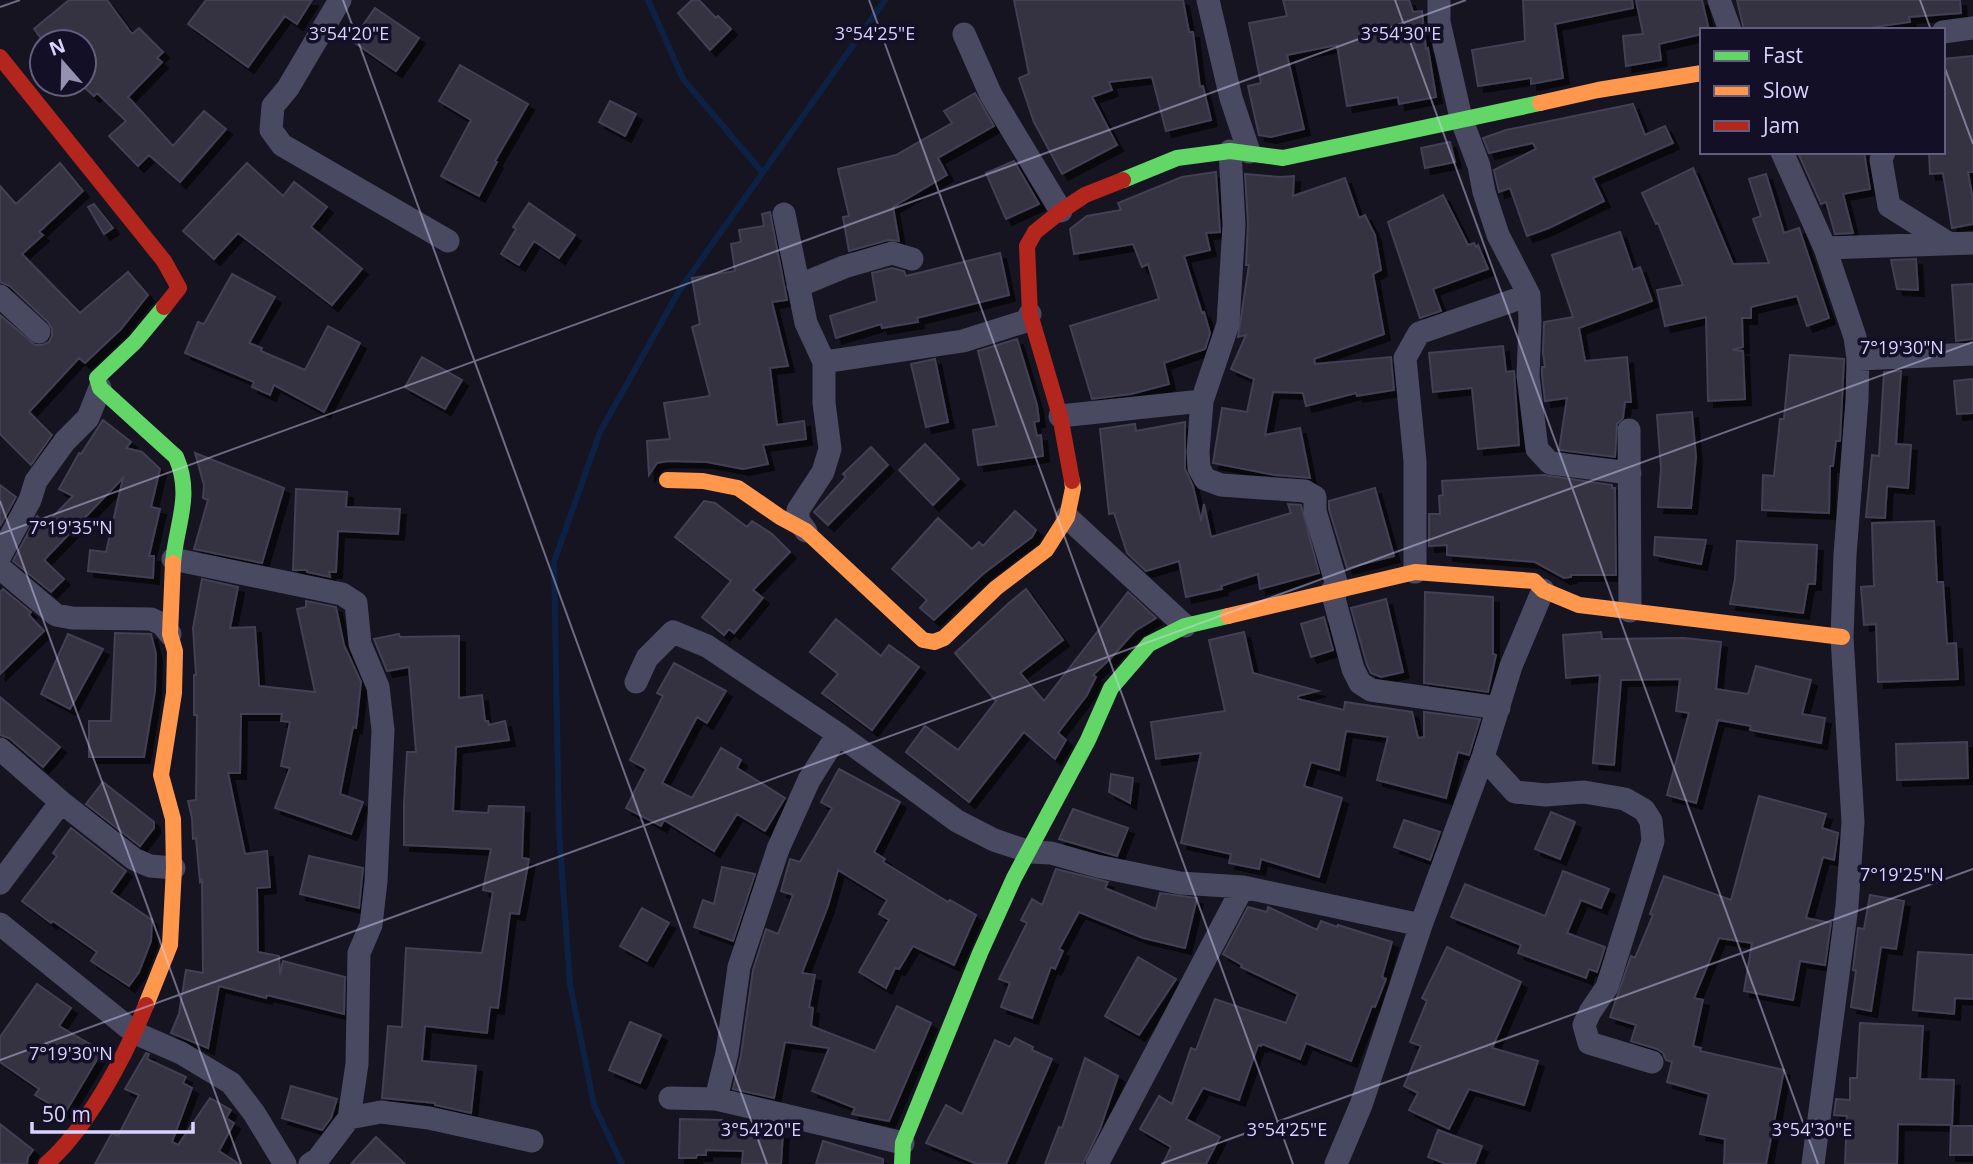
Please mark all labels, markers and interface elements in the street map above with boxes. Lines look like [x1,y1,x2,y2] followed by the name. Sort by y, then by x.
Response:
[309,21,389,45] text: 3°54'20"E
[835,21,915,45] text: 3°54'25"E
[1361,21,1441,45] text: 3°54'30"E
[28,28,98,98] north arrow
[1700,28,1945,154] legend
[45,32,69,62] text: N
[1763,41,1803,69] text: Fast
[1763,76,1809,104] text: Slow
[1761,111,1800,139] text: Jam
[1860,335,1944,359] text: 7°19'30"N
[29,515,113,539] text: 7°19'35"N
[1860,862,1944,886] text: 7°19'25"N
[29,1041,113,1065] text: 7°19'30"N
[32,1090,192,1134] scale bar
[42,1100,91,1128] text: 50 m
[721,1117,801,1141] text: 3°54'20"E
[1247,1117,1327,1141] text: 3°54'25"E
[1772,1117,1852,1141] text: 3°54'30"E

